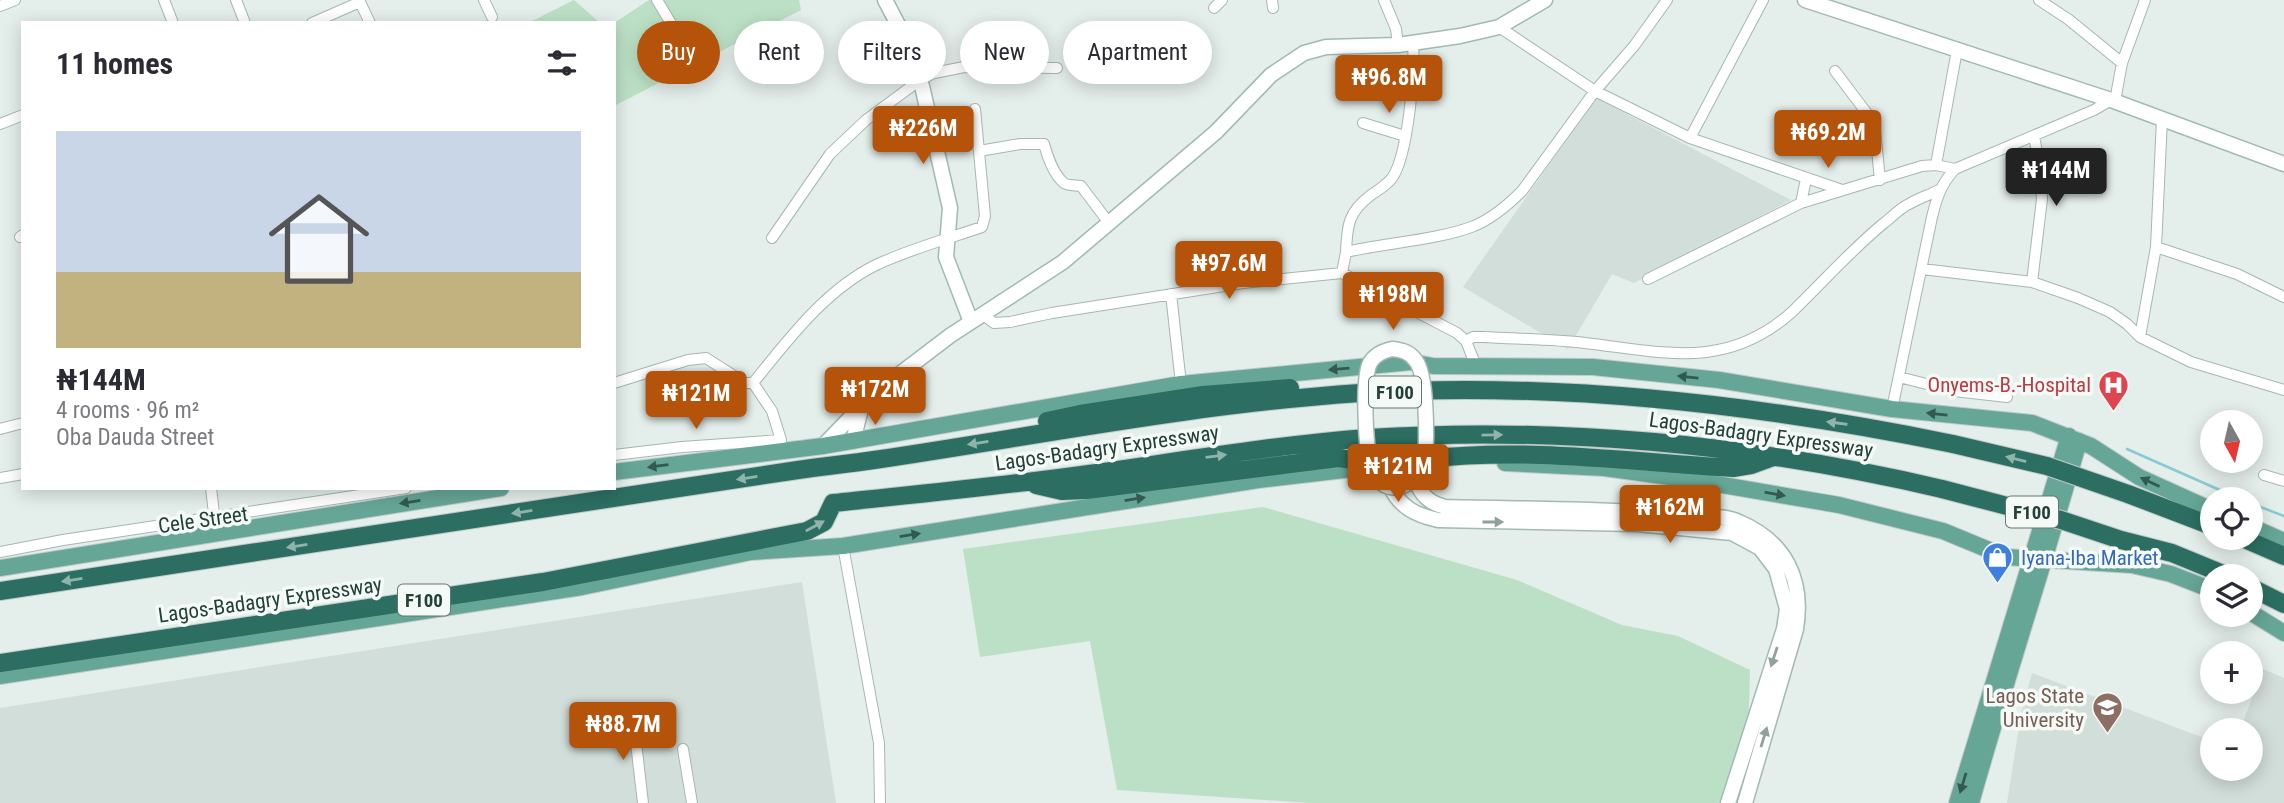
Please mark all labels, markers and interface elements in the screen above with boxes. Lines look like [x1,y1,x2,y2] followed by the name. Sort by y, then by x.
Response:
[637,21,720,84] chip: Buy
[734,21,824,84] chip: Rent
[838,21,946,84] chip: Filters
[960,21,1049,84] chip: New
[1063,21,1212,84] chip: Apartment
[543,44,581,82] icon: filters
[56,46,173,81] text: 11 homes
[1332,55,1446,115] pin: ₦96.8M
[1351,64,1427,91] text: ₦96.8M
[874,106,972,166] pin: ₦226M
[1771,110,1885,170] pin: ₦69.2M
[889,115,957,142] text: ₦226M
[1790,119,1866,146] text: ₦69.2M
[2007,148,2105,208] pin: ₦144M
[2022,157,2090,184] text: ₦144M
[256,176,382,302] icon: home
[1172,242,1286,301] pin: ₦97.6M
[1191,250,1267,277] text: ₦97.6M
[1344,272,1442,332] pin: ₦198M
[1359,281,1427,308] text: ₦198M
[56,362,146,397] text: ₦144M
[1328,364,1350,375] one-way arrow
[826,368,924,427] pin: ₦172M
[2097,368,2131,412] hospital icon: Onyems-B.-Hospital
[1677,371,1699,382] one-way arrow
[647,372,745,431] pin: ₦121M
[1928,373,2091,397] place label: Onyems-B.-Hospital
[841,376,909,403] text: ₦172M
[1369,376,1421,408] road number: F100
[662,380,730,407] text: ₦121M
[56,397,199,424] text: 4 rooms · 96 m²
[1648,407,1875,463] street label: Lagos-Badagry Expressway
[1926,408,1948,419] one-way arrow
[2200,410,2263,472] north arrow
[2200,410,2263,781] map controls
[1826,417,1848,428] one-way arrow
[994,420,1221,476] street label: Lagos-Badagry Expressway
[56,424,214,451] text: Oba Dauda Street
[1481,429,1503,441] one-way arrow
[967,438,989,449] one-way arrow
[1349,444,1447,504] pin: ₦121M
[1206,450,1228,461] one-way arrow
[1364,453,1432,480] text: ₦121M
[2005,453,2027,464] one-way arrow
[646,461,668,472] one-way arrow
[736,473,758,484] one-way arrow
[2140,477,2160,488] one-way arrow
[1621,486,1719,545] pin: ₦162M
[2200,487,2263,550] button: locate
[1764,489,1786,500] one-way arrow
[1124,493,1146,504] one-way arrow
[1636,494,1704,521] text: ₦162M
[2006,496,2058,527] road number: F100
[399,497,421,508] one-way arrow
[157,502,249,538] street label: Cele Street
[511,507,533,518] one-way arrow
[1482,516,1504,528] one-way arrow
[805,520,825,532] one-way arrow
[899,529,921,540] one-way arrow
[286,541,308,552] one-way arrow
[1981,541,2015,585] shop icon: Iyana-Iba Market
[2021,546,2158,570] place label: Iyana-Iba Market
[2200,564,2263,627] button: layers
[157,572,384,628] street label: Lagos-Badagry Expressway
[61,575,83,586] one-way arrow
[398,584,450,615] road number: F100
[2200,641,2263,704] button: +
[1769,646,1779,667] one-way arrow
[1985,684,2084,732] place label: Lagos State University
[2090,691,2124,735] school or university icon: Lagos State University
[566,702,680,762] pin: ₦88.7M
[585,711,661,738] text: ₦88.7M
[2200,718,2263,781] button: −
[1759,727,1770,748] one-way arrow
[1957,773,1967,794] one-way arrow

